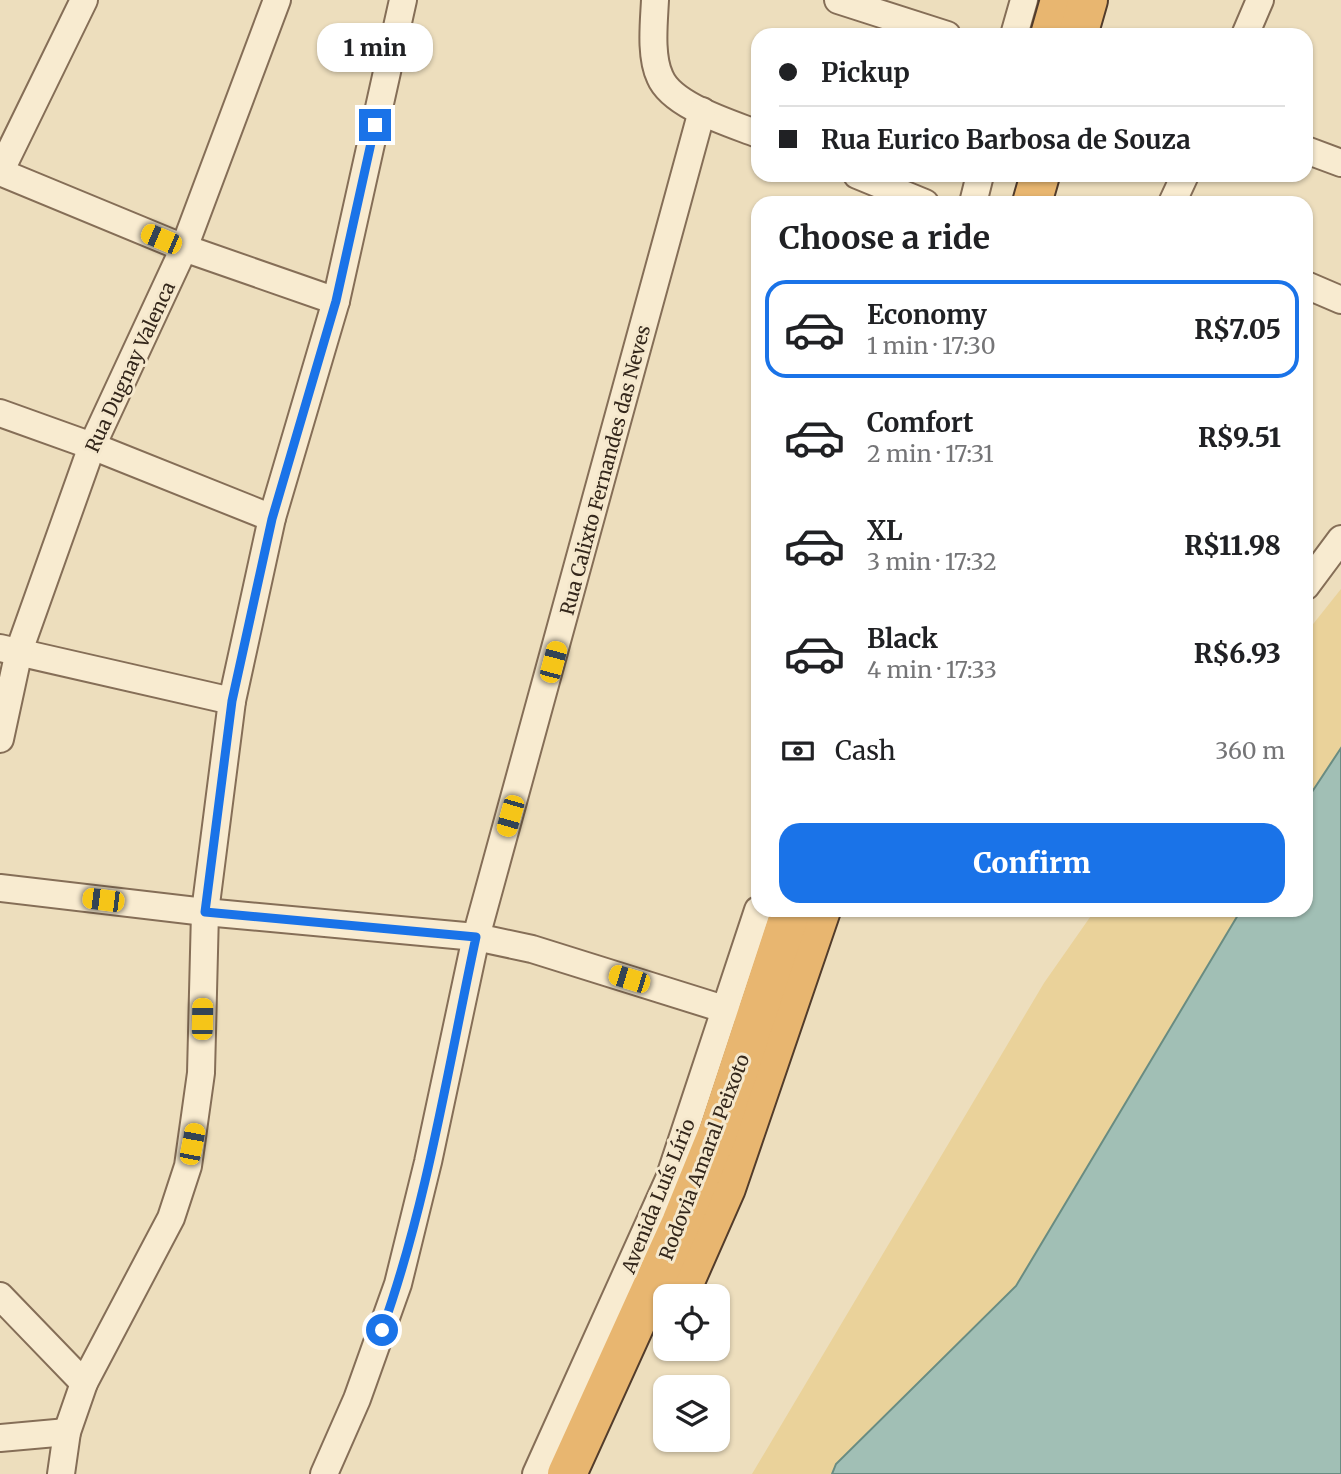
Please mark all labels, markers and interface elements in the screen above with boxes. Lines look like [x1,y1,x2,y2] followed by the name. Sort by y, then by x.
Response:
[317,24,433,72] callout: 1 min
[343,33,407,62] text: 1 min
[821,56,910,89] text: Pickup
[359,109,391,141] route end
[821,123,1191,156] text: Rua Eurico Barbosa de Souza
[779,218,990,258] text: Choose a ride
[138,221,185,257] car
[80,278,180,456] street label: Rua Dugnay Valenca
[783,298,846,361] icon: car
[867,298,987,331] text: Economy
[1194,313,1281,346] text: R$7.05
[555,322,655,618] street label: Rua Calixto Fernandes das Neves
[867,331,996,360] text: 1 min · 17:30
[783,406,846,469] icon: car
[867,406,973,439] text: Comfort
[1198,421,1281,454] text: R$9.51
[867,439,994,468] text: 2 min · 17:31
[783,514,846,577] icon: car
[867,514,903,547] text: XL
[1184,529,1281,562] text: R$11.98
[867,547,997,576] text: 3 min · 17:32
[783,622,846,685] icon: car
[867,622,938,655] text: Black
[1194,637,1281,670] text: R$6.93
[538,639,569,685] car
[867,655,997,684] text: 4 min · 17:33
[779,732,817,770] icon: cash
[835,734,896,767] text: Cash
[1215,736,1285,765] text: 360 m
[495,793,526,839] car
[779,823,1285,903] button: Confirm
[81,887,126,913] car
[606,963,653,995] car
[192,998,213,1040] car
[654,1051,754,1263] street label: Rodovia Amaral Peixoto
[616,1115,700,1278] street label: Avenida Luís Lírio
[178,1121,207,1167] car
[653,1284,730,1452] map controls
[653,1284,730,1361] button: locate
[366,1314,398,1346] route start
[653,1375,730,1452] button: layers

